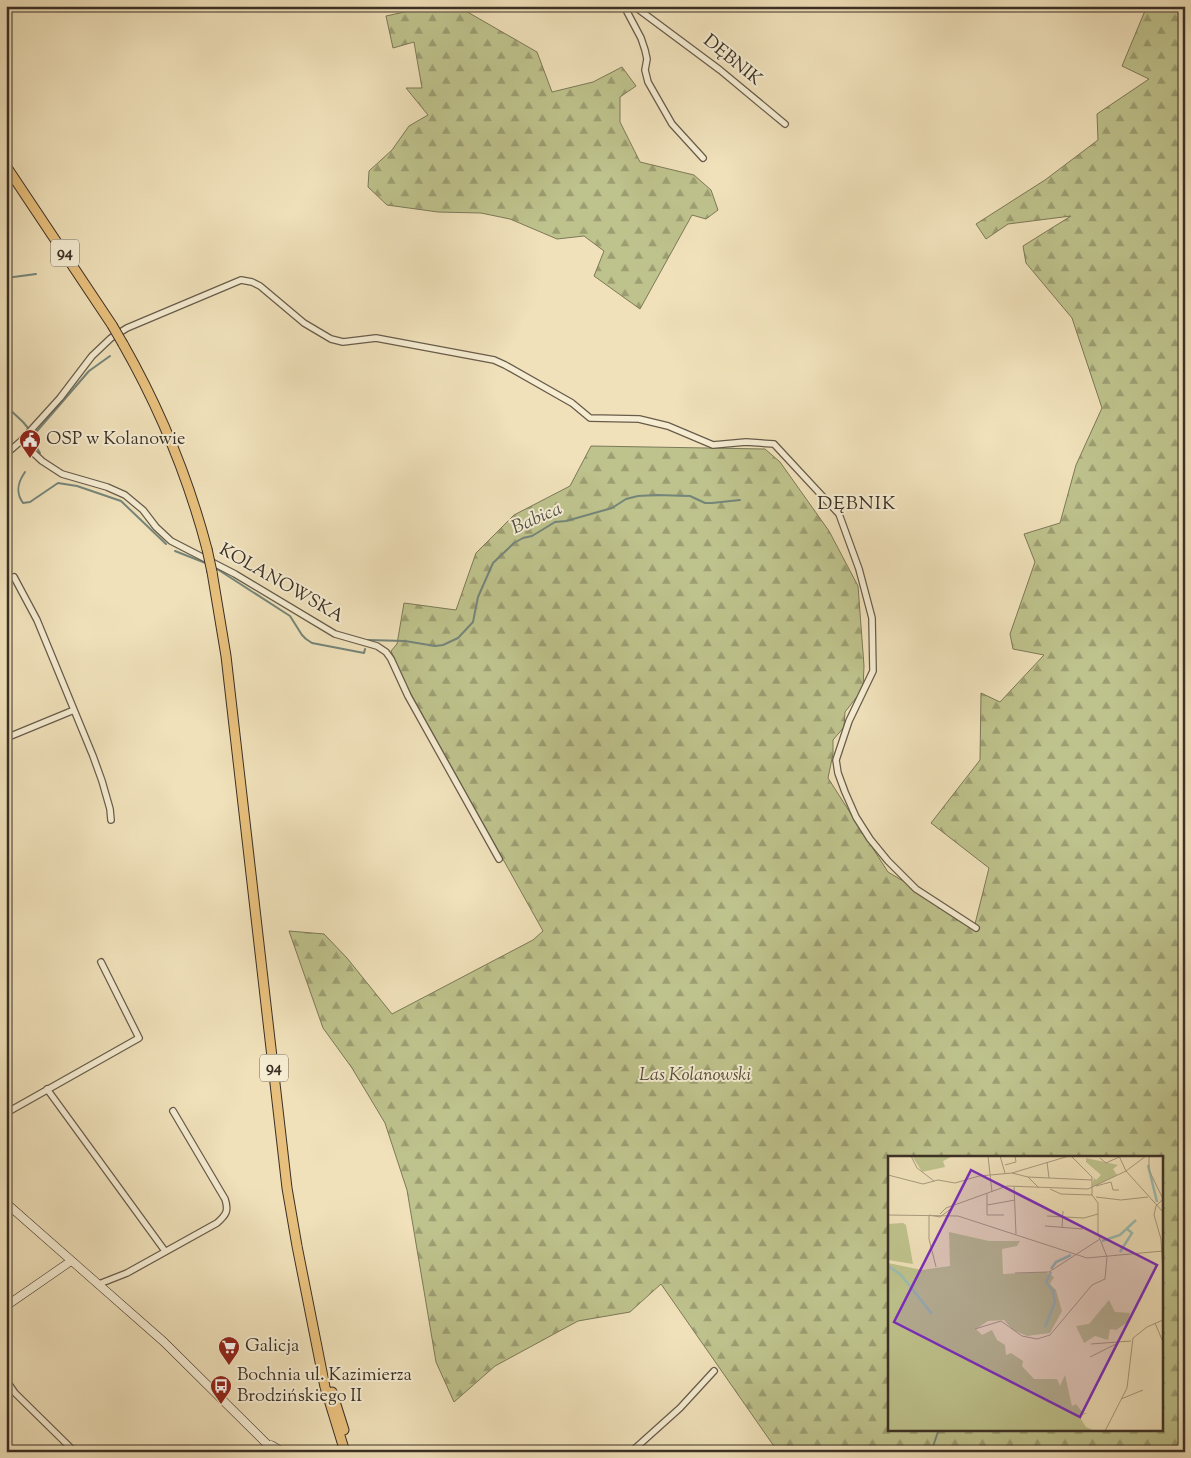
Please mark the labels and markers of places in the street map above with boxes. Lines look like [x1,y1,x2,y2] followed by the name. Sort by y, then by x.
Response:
[46,427,185,453] place label: OSP w Kolanowie
[18,428,42,459] public building icon: OSP w Kolanowie
[245,1334,299,1360] place label: Galicja
[217,1335,241,1366] supermarket icon: Galicja
[237,1363,412,1410] place label: Bochnia ul. Kazimierza Brodzińskiego II
[209,1374,233,1405] bus stop icon: Bochnia ul. Kazimierza Brodzińskiego II

